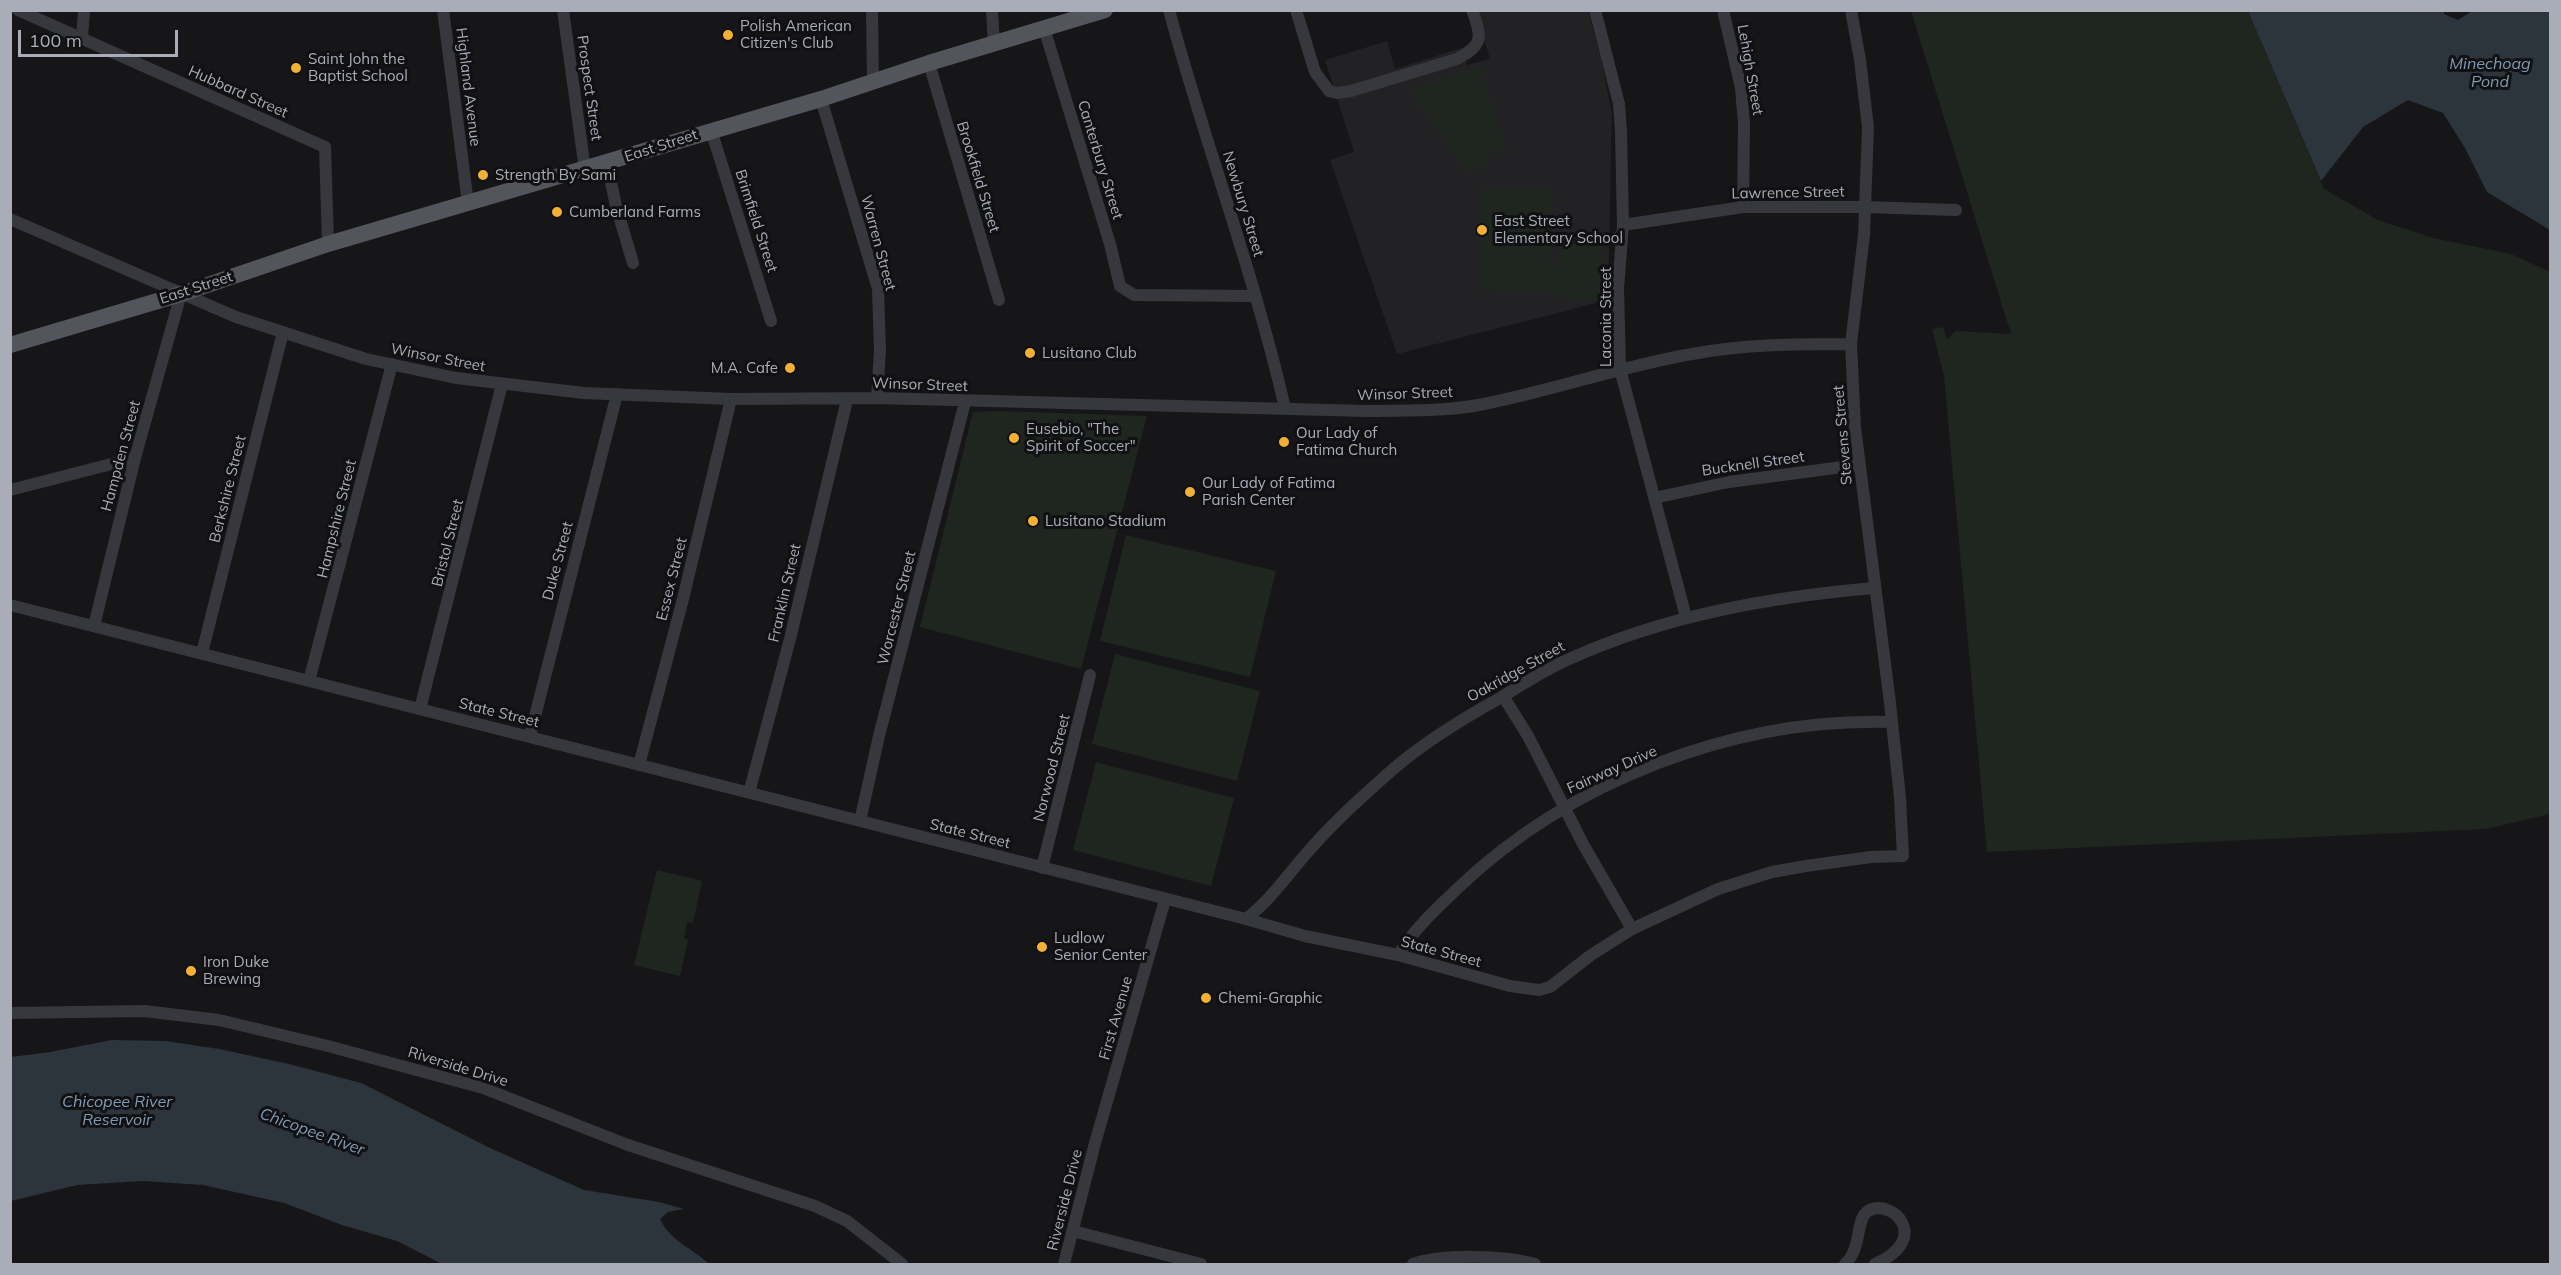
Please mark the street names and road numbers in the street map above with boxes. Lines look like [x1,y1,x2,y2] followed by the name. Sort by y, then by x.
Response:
[1733,23,1767,117] street label: Lehigh Street
[452,27,484,147] street label: Highland Avenue
[573,34,605,142] street label: Prospect Street
[186,62,290,122] street label: Hubbard Street
[1073,98,1127,222] street label: Canterbury Street
[953,119,1003,235] street label: Brookfield Street
[622,126,700,166] street label: East Street
[1218,149,1268,259] street label: Newbury Street
[731,167,781,275] street label: Brimfield Street
[1731,183,1845,203] street label: Lawrence Street
[857,193,899,293] street label: Warren Street
[1597,267,1615,367] street label: Laconia Street
[157,268,235,308] street label: East Street
[389,340,487,376] street label: Winsor Street
[872,374,968,396] street label: Winsor Street
[1357,383,1453,405] street label: Winsor Street
[1830,384,1856,486] street label: Stevens Street
[98,399,144,513] street label: Hampden Street
[206,433,250,545] street label: Berkshire Street
[1701,448,1805,480] street label: Bucknell Street
[314,458,360,580] street label: Hampshire Street
[428,498,468,588] street label: Bristol Street
[539,520,577,602] street label: Duke Street
[653,536,691,622] street label: Essex Street
[765,542,805,644] street label: Franklin Street
[874,549,920,667] street label: Worcester Street
[1464,638,1568,706] street label: Oakridge Street
[457,694,541,732] street label: State Street
[1030,712,1074,824] street label: Norwood Street
[1564,742,1660,798] street label: Fairway Drive
[928,815,1012,853] street label: State Street
[1399,933,1483,971] street label: State Street
[1095,974,1137,1062] street label: First Avenue
[406,1043,510,1091] street label: Riverside Drive
[1044,1148,1086,1252] street label: Riverside Drive

